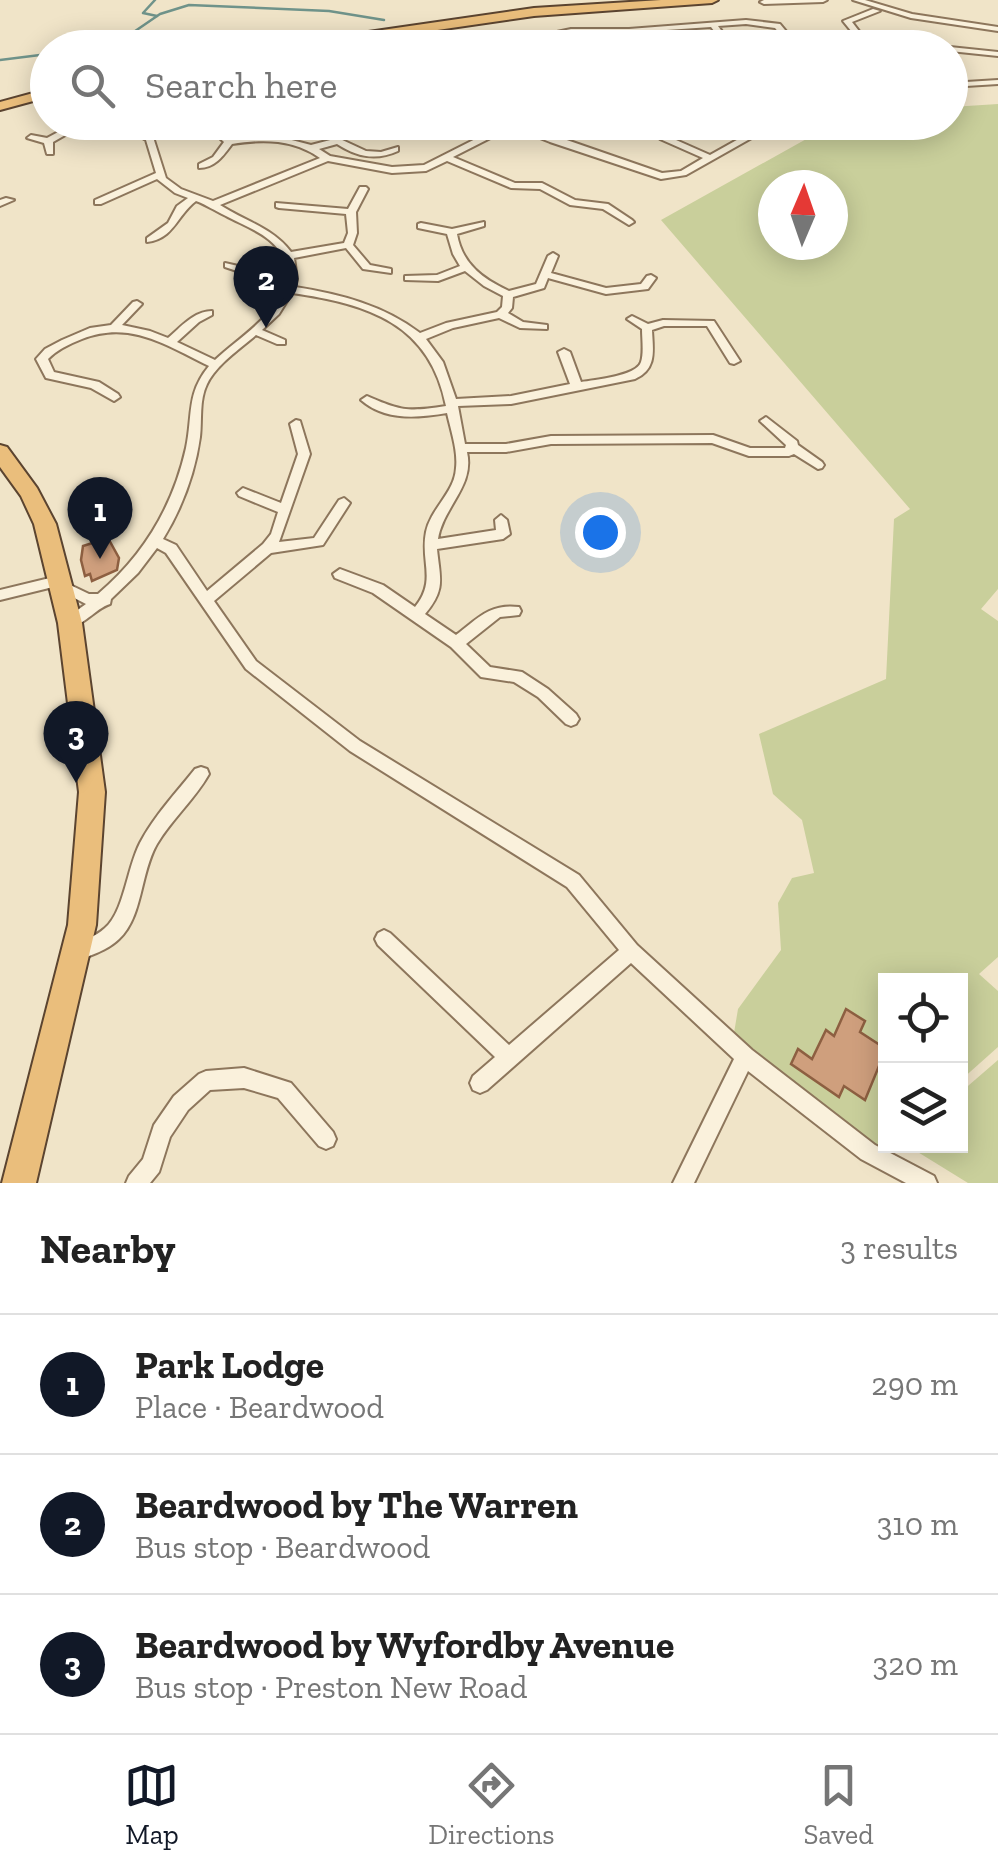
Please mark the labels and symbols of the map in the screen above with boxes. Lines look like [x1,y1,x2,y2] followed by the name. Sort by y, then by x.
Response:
[758,170,848,260] north arrow
[234,245,298,328] pin: 2
[68,476,132,559] pin: 1
[575,507,626,558] your location
[44,700,108,783] pin: 3

